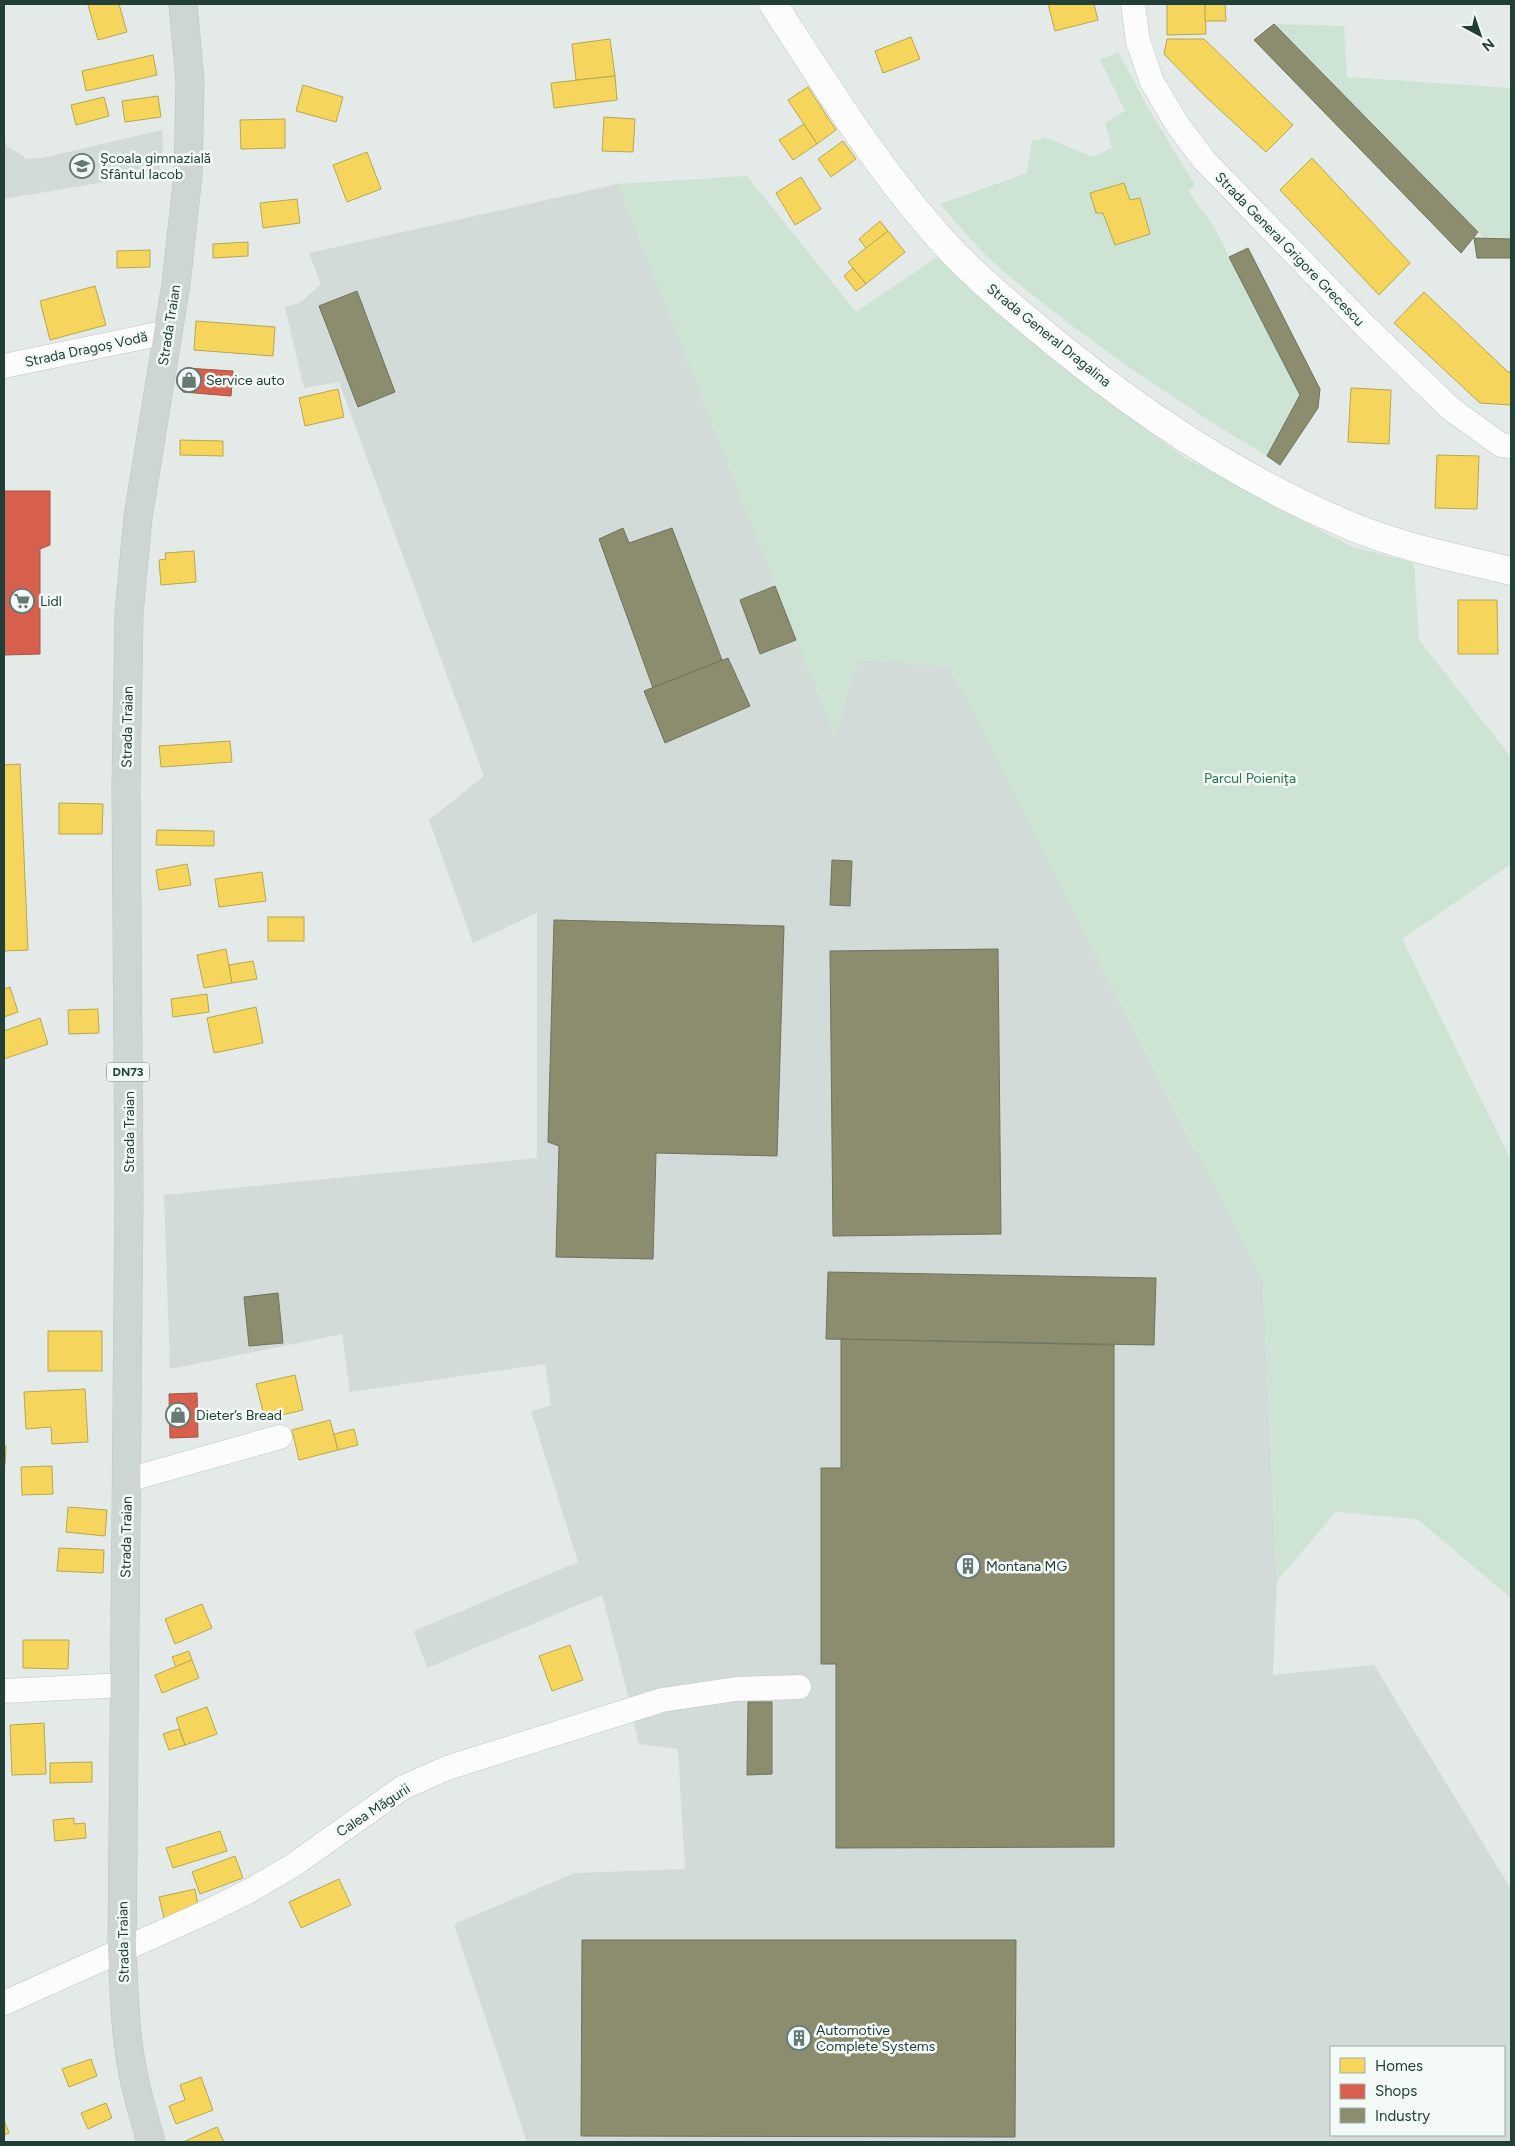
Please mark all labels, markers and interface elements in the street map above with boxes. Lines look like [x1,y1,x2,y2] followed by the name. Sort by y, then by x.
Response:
[1455,10,1505,60] north arrow
[1478,35,1498,55] text: N
[100,150,211,183] place label: Şcoala gimnazială Sfântul Iacob
[69,153,95,179] school or university icon: Şcoala gimnazială Sfântul Iacob
[1211,169,1368,330] street label: Strada General Grigore Grecescu
[983,280,1114,391] street label: Strada General Dragalina
[155,283,184,367] street label: Strada Traian
[23,328,149,371] street label: Strada Dragoș Vodă
[176,367,202,393] shop icon: Service auto
[206,372,285,389] place label: Service auto
[9,588,35,614] supermarket icon: Lidl
[40,593,62,610] place label: Lidl
[118,686,137,768] street label: Strada Traian
[1204,770,1296,787] park label: Parcul Poieniţa
[107,1062,149,1082] road number: DN73
[121,1091,138,1173] street label: Strada Traian
[165,1402,191,1428] shop icon: Dieter’s Bread
[196,1407,282,1424] place label: Dieter’s Bread
[117,1496,136,1578] street label: Strada Traian
[955,1553,981,1579] building icon: Montana MG
[986,1558,1067,1575] place label: Montana MG
[333,1780,413,1841] street label: Calea Măgurii
[114,1901,133,1983] street label: Strada Traian
[816,2022,935,2055] place label: Automotive Complete Systems
[786,2025,812,2051] building icon: Automotive Complete Systems
[1330,2046,1505,2136] legend
[1375,2057,1423,2075] text: Homes
[1375,2082,1417,2100] text: Shops
[1375,2107,1430,2125] text: Industry

